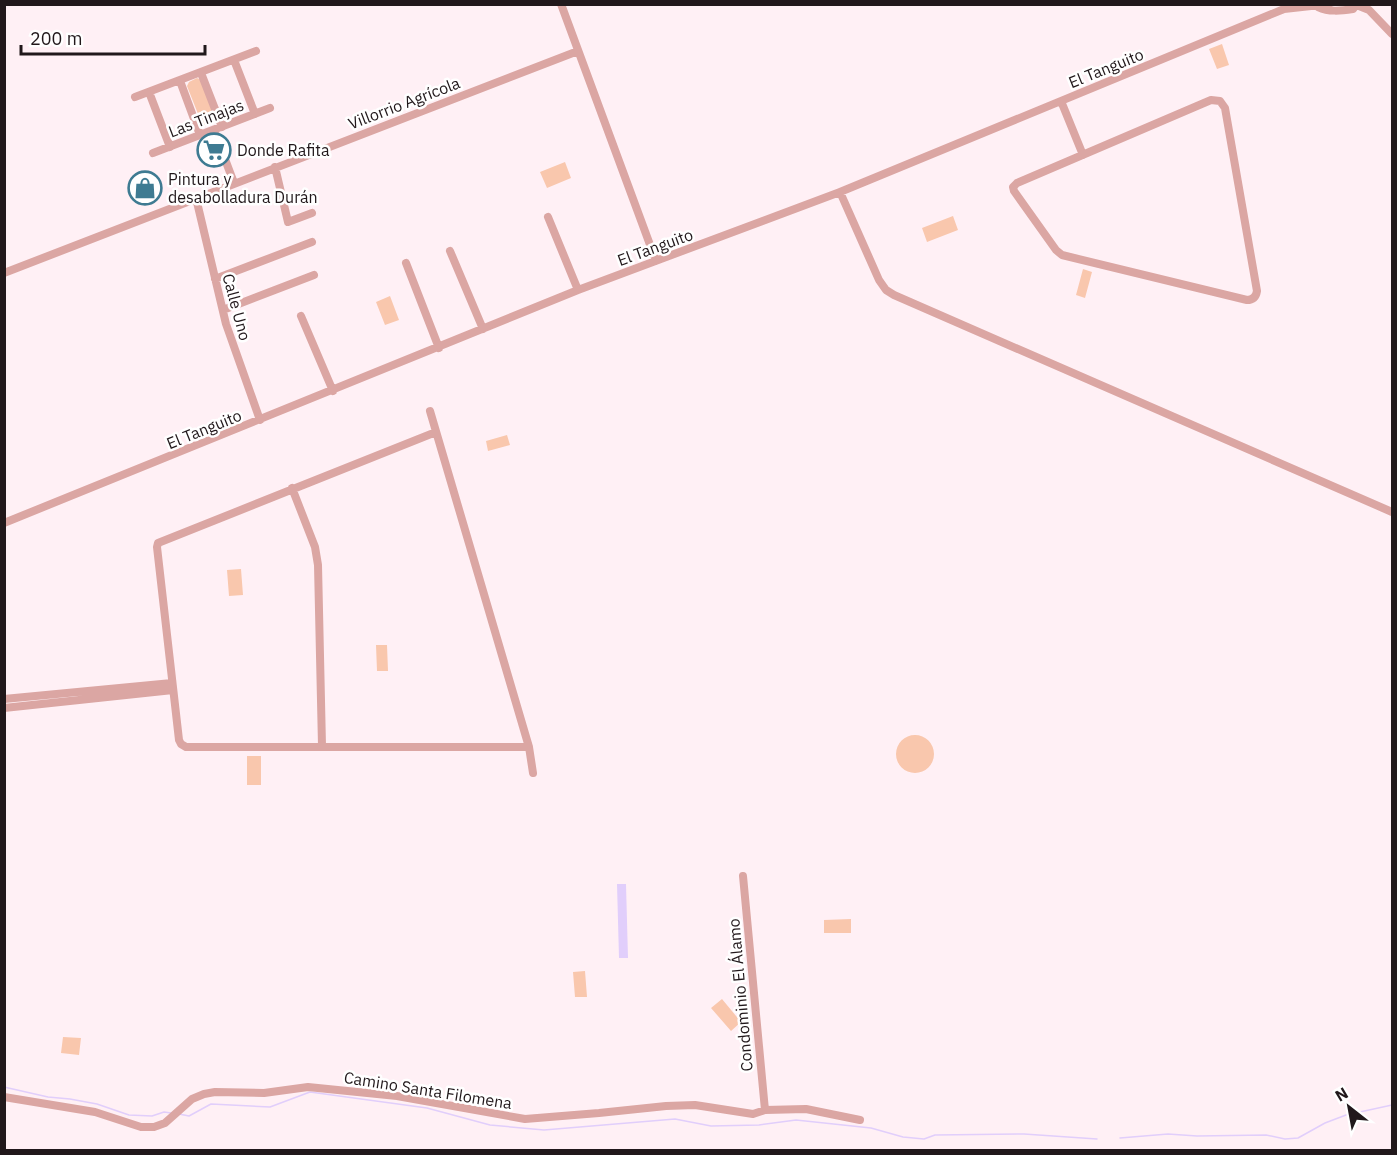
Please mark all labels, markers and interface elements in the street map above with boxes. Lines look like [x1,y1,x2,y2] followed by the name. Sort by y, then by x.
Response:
[21,18,206,56] scale bar
[30,27,82,50] text: 200 m
[1066,44,1146,92] street label: El Tanguito
[345,72,463,134] street label: Villorrio Agrícola
[165,94,247,142] street label: Las Tinajas
[196,132,232,168] supermarket icon: Donde Rafita
[237,140,330,160] place label: Donde Rafita
[168,169,318,207] place label: Pintura y desabolladura Durán
[127,170,163,206] shop icon: Pintura y desabolladura Durán
[614,224,696,270] street label: El Tanguito
[218,271,256,343] street label: Calle Uno
[164,405,244,453] street label: El Tanguito
[722,918,757,1072] street label: Condominio El Álamo
[343,1067,514,1113] street label: Camino Santa Filomena
[1319,1077,1379,1137] north arrow
[1331,1083,1351,1106] text: N

